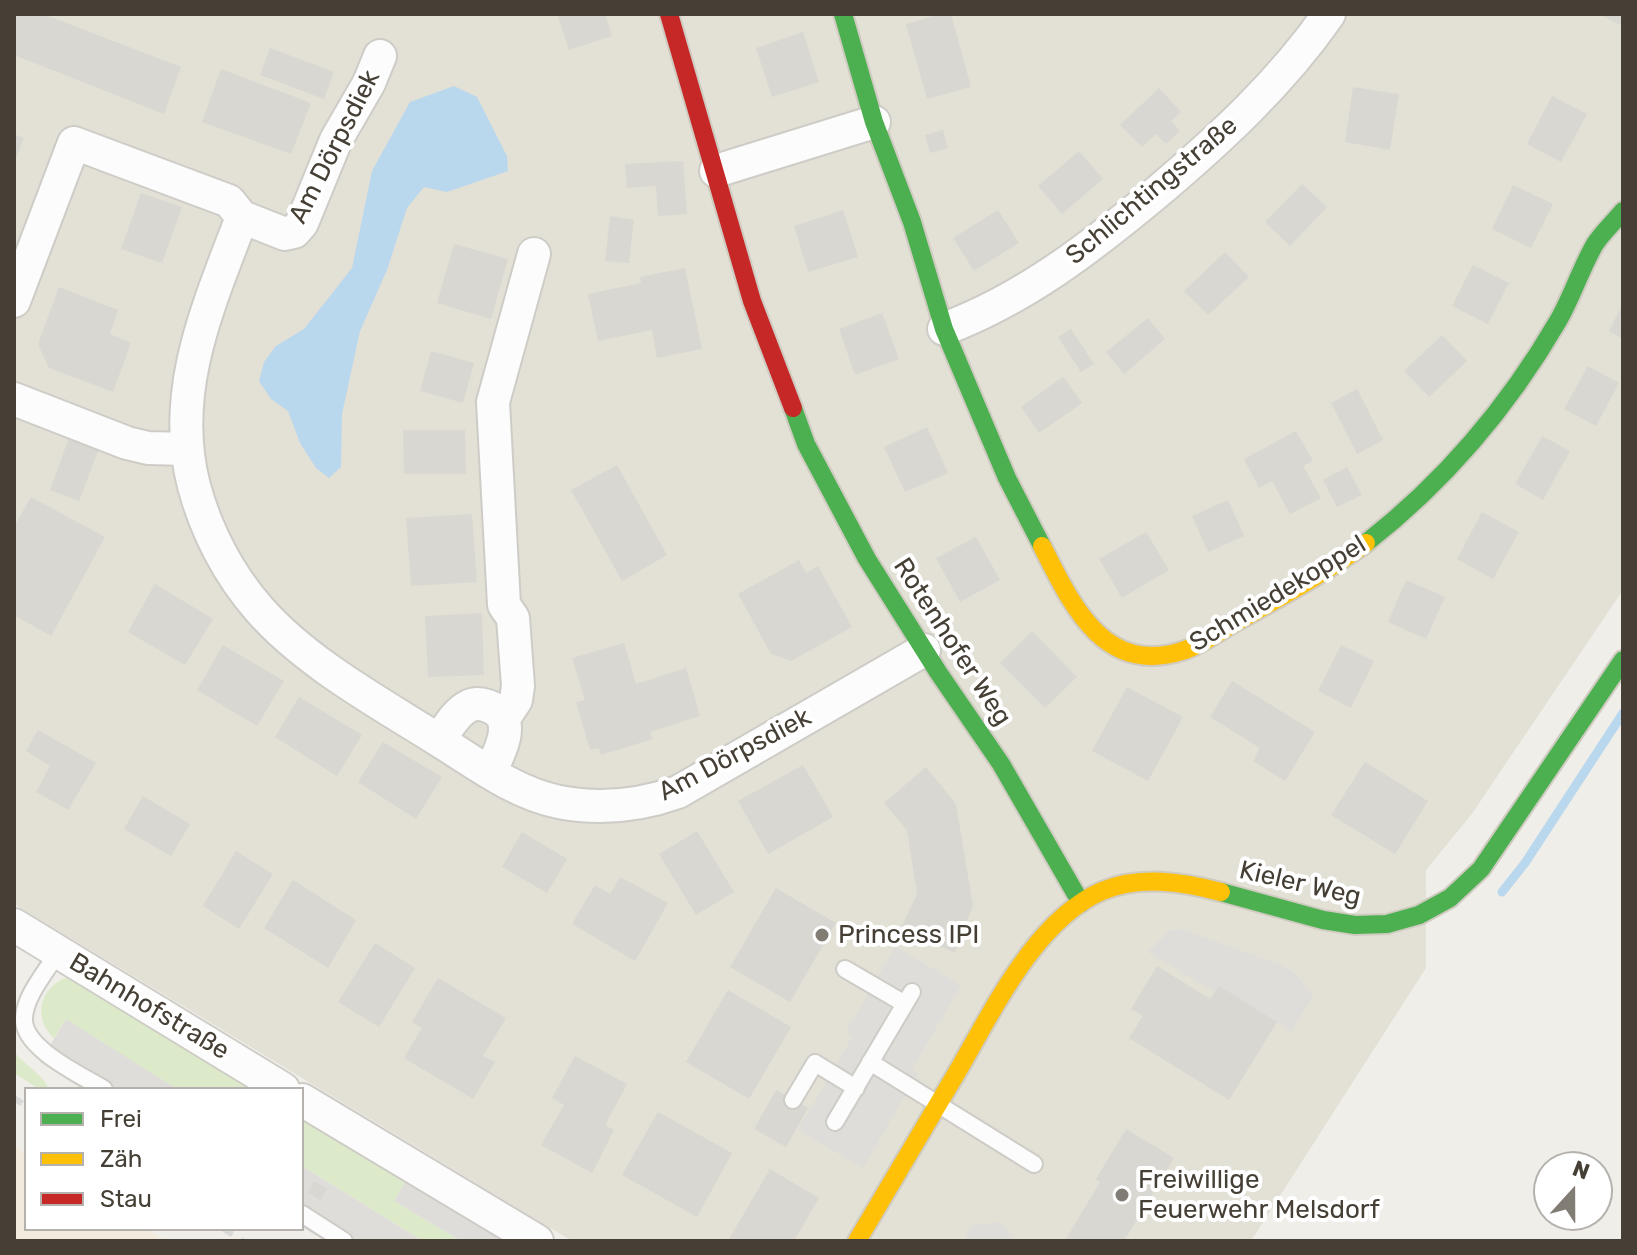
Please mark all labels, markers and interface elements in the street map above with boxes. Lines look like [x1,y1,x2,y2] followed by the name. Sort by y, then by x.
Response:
[283,65,387,229] street label: Am Dörpsdiek
[1060,110,1244,272] street label: Schlichtingstraße
[1184,529,1372,659] street label: Schmiedekoppel
[886,552,1018,732] street label: Rotenhofer Weg
[653,702,817,808] street label: Am Dörpsdiek
[1236,855,1364,913] street label: Kieler Weg
[838,919,979,951] place label: Princess IPI
[813,926,831,944] marker: Princess IPI
[63,947,235,1067] street label: Bahnhofstraße
[24,1087,304,1231] legend
[100,1105,142,1133] text: Frei
[100,1145,142,1173] text: Zäh
[1533,1151,1613,1231] north arrow
[1569,1155,1593,1185] text: N
[1138,1164,1380,1226] place label: Freiwillige Feuerwehr Melsdorf
[100,1185,152,1213] text: Stau
[1113,1186,1131,1204] marker: Freiwillige Feuerwehr Melsdorf

